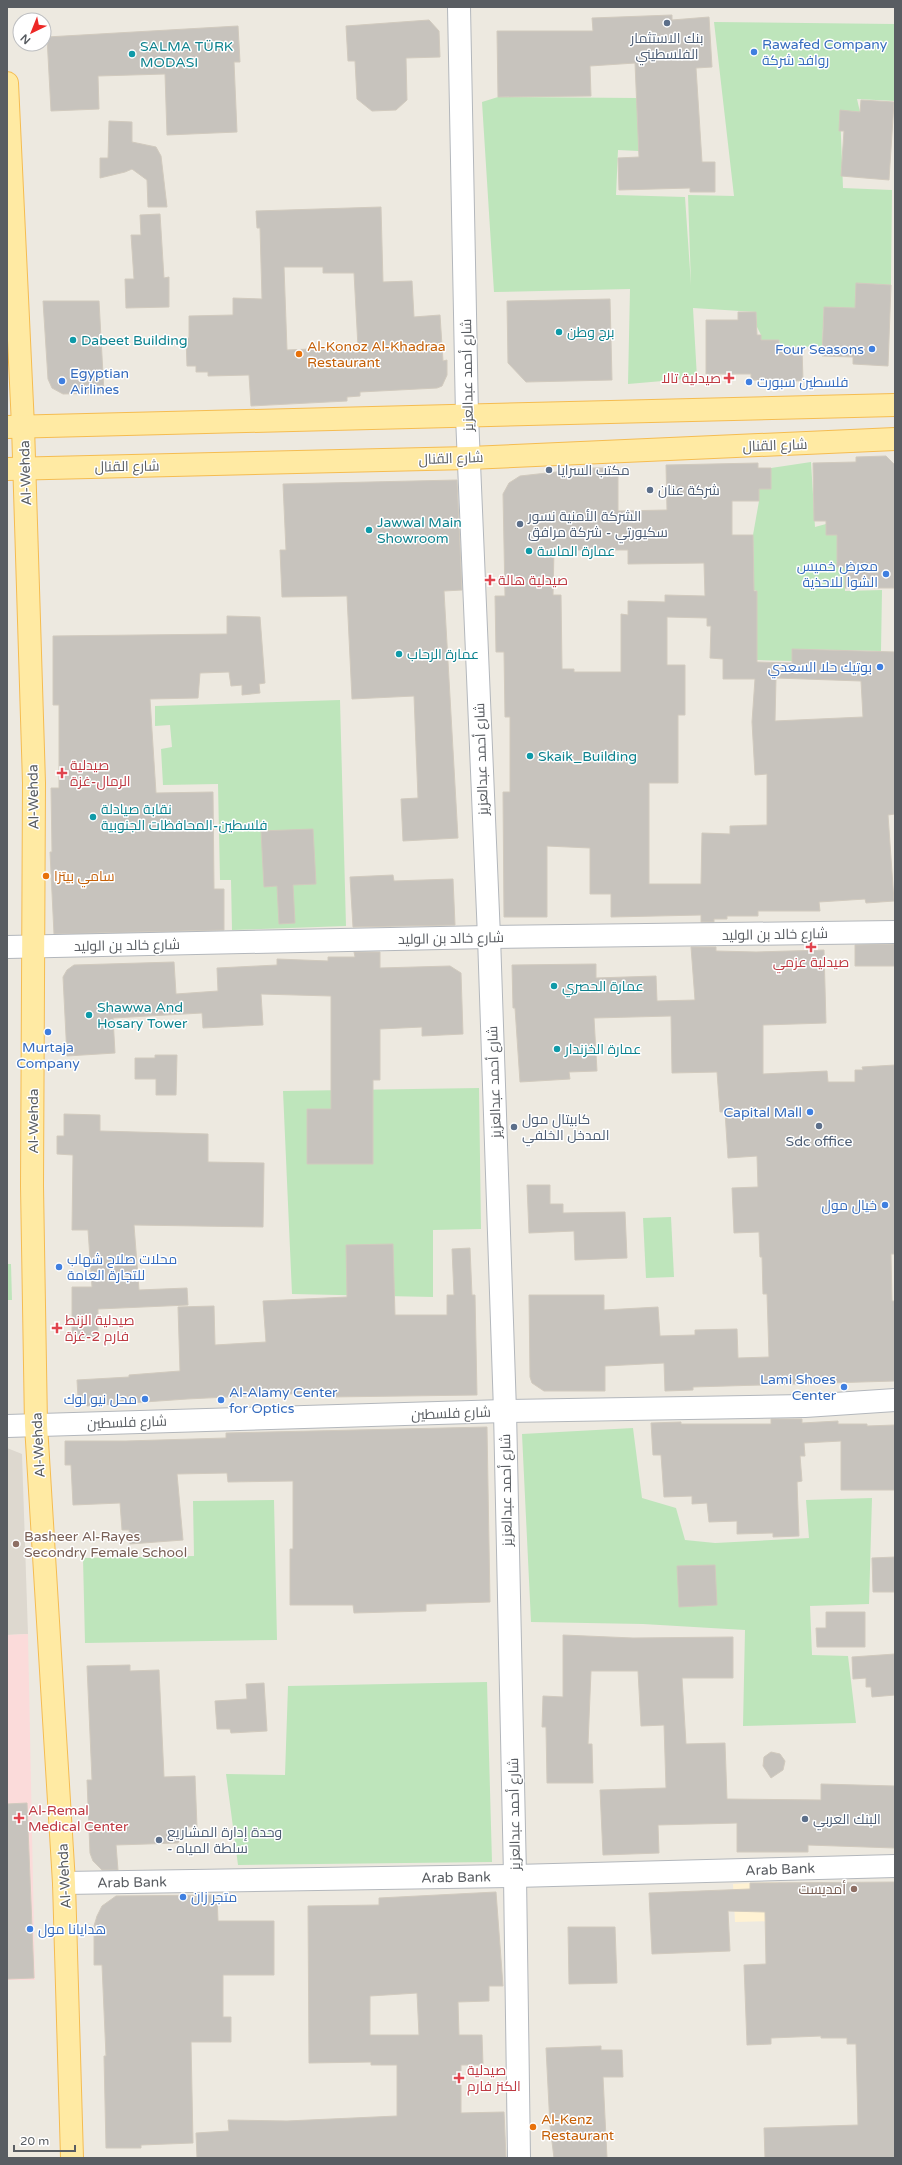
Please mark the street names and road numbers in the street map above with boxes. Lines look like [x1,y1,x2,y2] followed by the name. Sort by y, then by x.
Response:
[457,319,477,432] street label: شارع أحمد عبدالعزيز
[742,436,808,455] street label: شارع القنال
[16,440,35,506] street label: Al-Wehda
[418,449,484,468] street label: شارع القنال
[94,457,160,476] street label: شارع القنال
[470,702,492,817] street label: شارع أحمد عبدالعزيز
[24,764,43,830] street label: Al-Wehda
[722,925,828,944] street label: شارع خالد بن الوليد
[398,929,504,948] street label: شارع خالد بن الوليد
[74,936,180,955] street label: شارع خالد بن الوليد
[483,1025,505,1140] street label: شارع أحمد عبدالعزيز
[25,1088,42,1154] street label: Al-Wehda
[411,1404,491,1423] street label: شارع فلسطين
[28,1412,49,1478] street label: Al-Wehda
[87,1413,167,1432] street label: شارع فلسطين
[496,1434,516,1547] street label: شارع أحمد عبدالعزيز
[504,1758,524,1871] street label: شارع أحمد عبدالعزيز
[54,1843,75,1909] street label: Al-Wehda
[745,1860,816,1879] street label: Arab Bank
[421,1868,491,1887] street label: Arab Bank
[97,1873,167,1892] street label: Arab Bank

